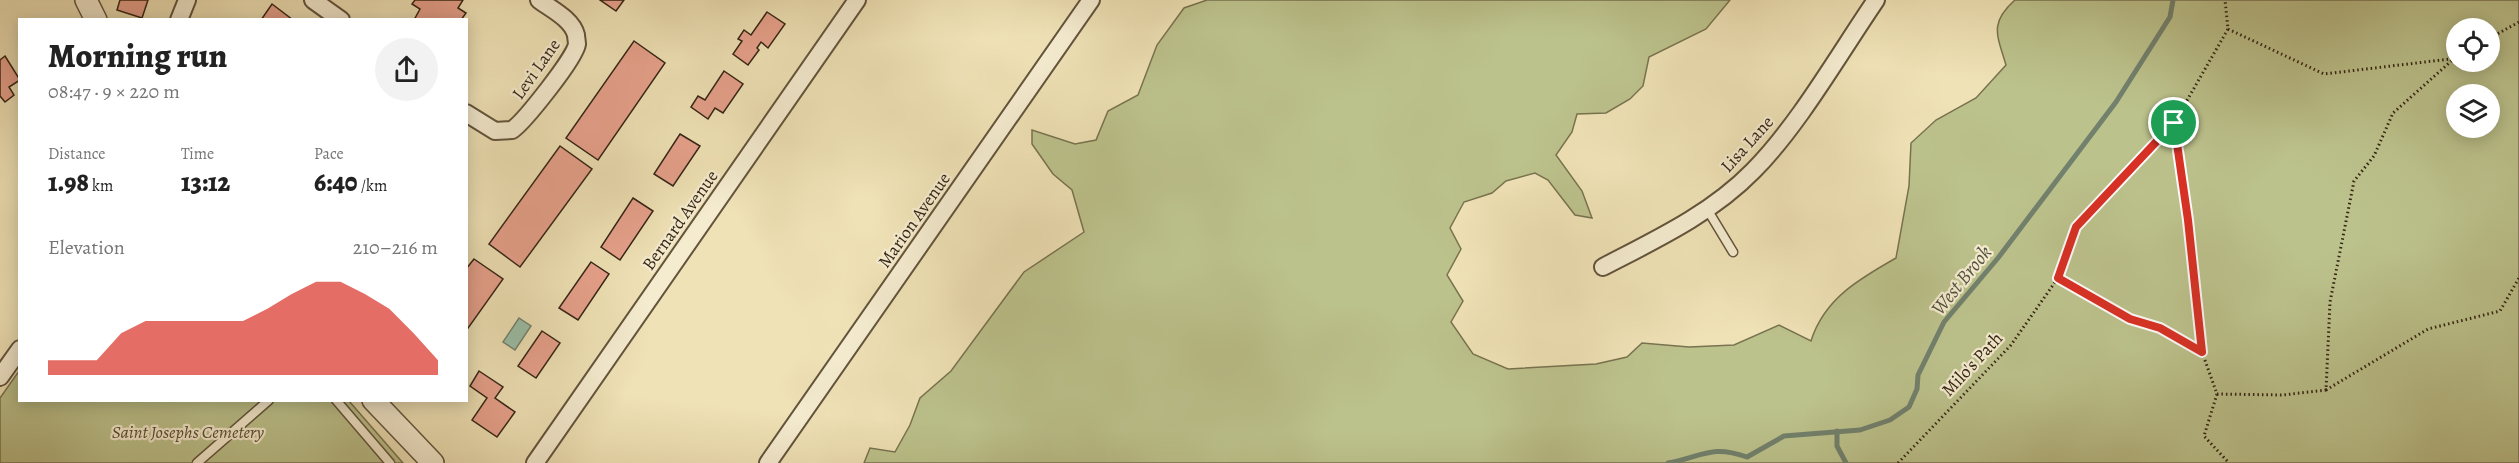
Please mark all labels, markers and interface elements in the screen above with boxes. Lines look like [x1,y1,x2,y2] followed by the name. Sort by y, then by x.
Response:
[2446,18,2500,138] map controls
[2446,18,2500,72] button: locate
[48,33,227,78] text: Morning run
[506,34,566,104] street label: Levi Lane
[375,38,438,101] button: share
[48,78,180,105] text: 08:47 · 9 × 220 m
[2446,84,2500,138] button: layers
[2148,97,2199,148] pin
[2157,106,2190,139] icon: arrive
[1715,110,1779,178] street label: Lisa Lane
[48,143,105,165] text: Distance
[181,143,214,165] text: Time
[314,143,344,165] text: Pace
[48,165,89,200] text: 1.98
[181,165,230,200] text: 13:12
[314,165,358,200] text: 6:40
[637,165,723,275] street label: Bernard Avenue
[872,167,956,273] street label: Marion Avenue
[89,175,113,197] text: km
[358,175,387,197] text: /km
[48,234,125,261] text: Elevation
[353,234,438,261] text: 210–216 m
[1925,240,1998,321] water label: West Brook
[1936,326,2008,401] street label: Milo's Path
[112,420,264,444] park label: Saint Josephs Cemetery

